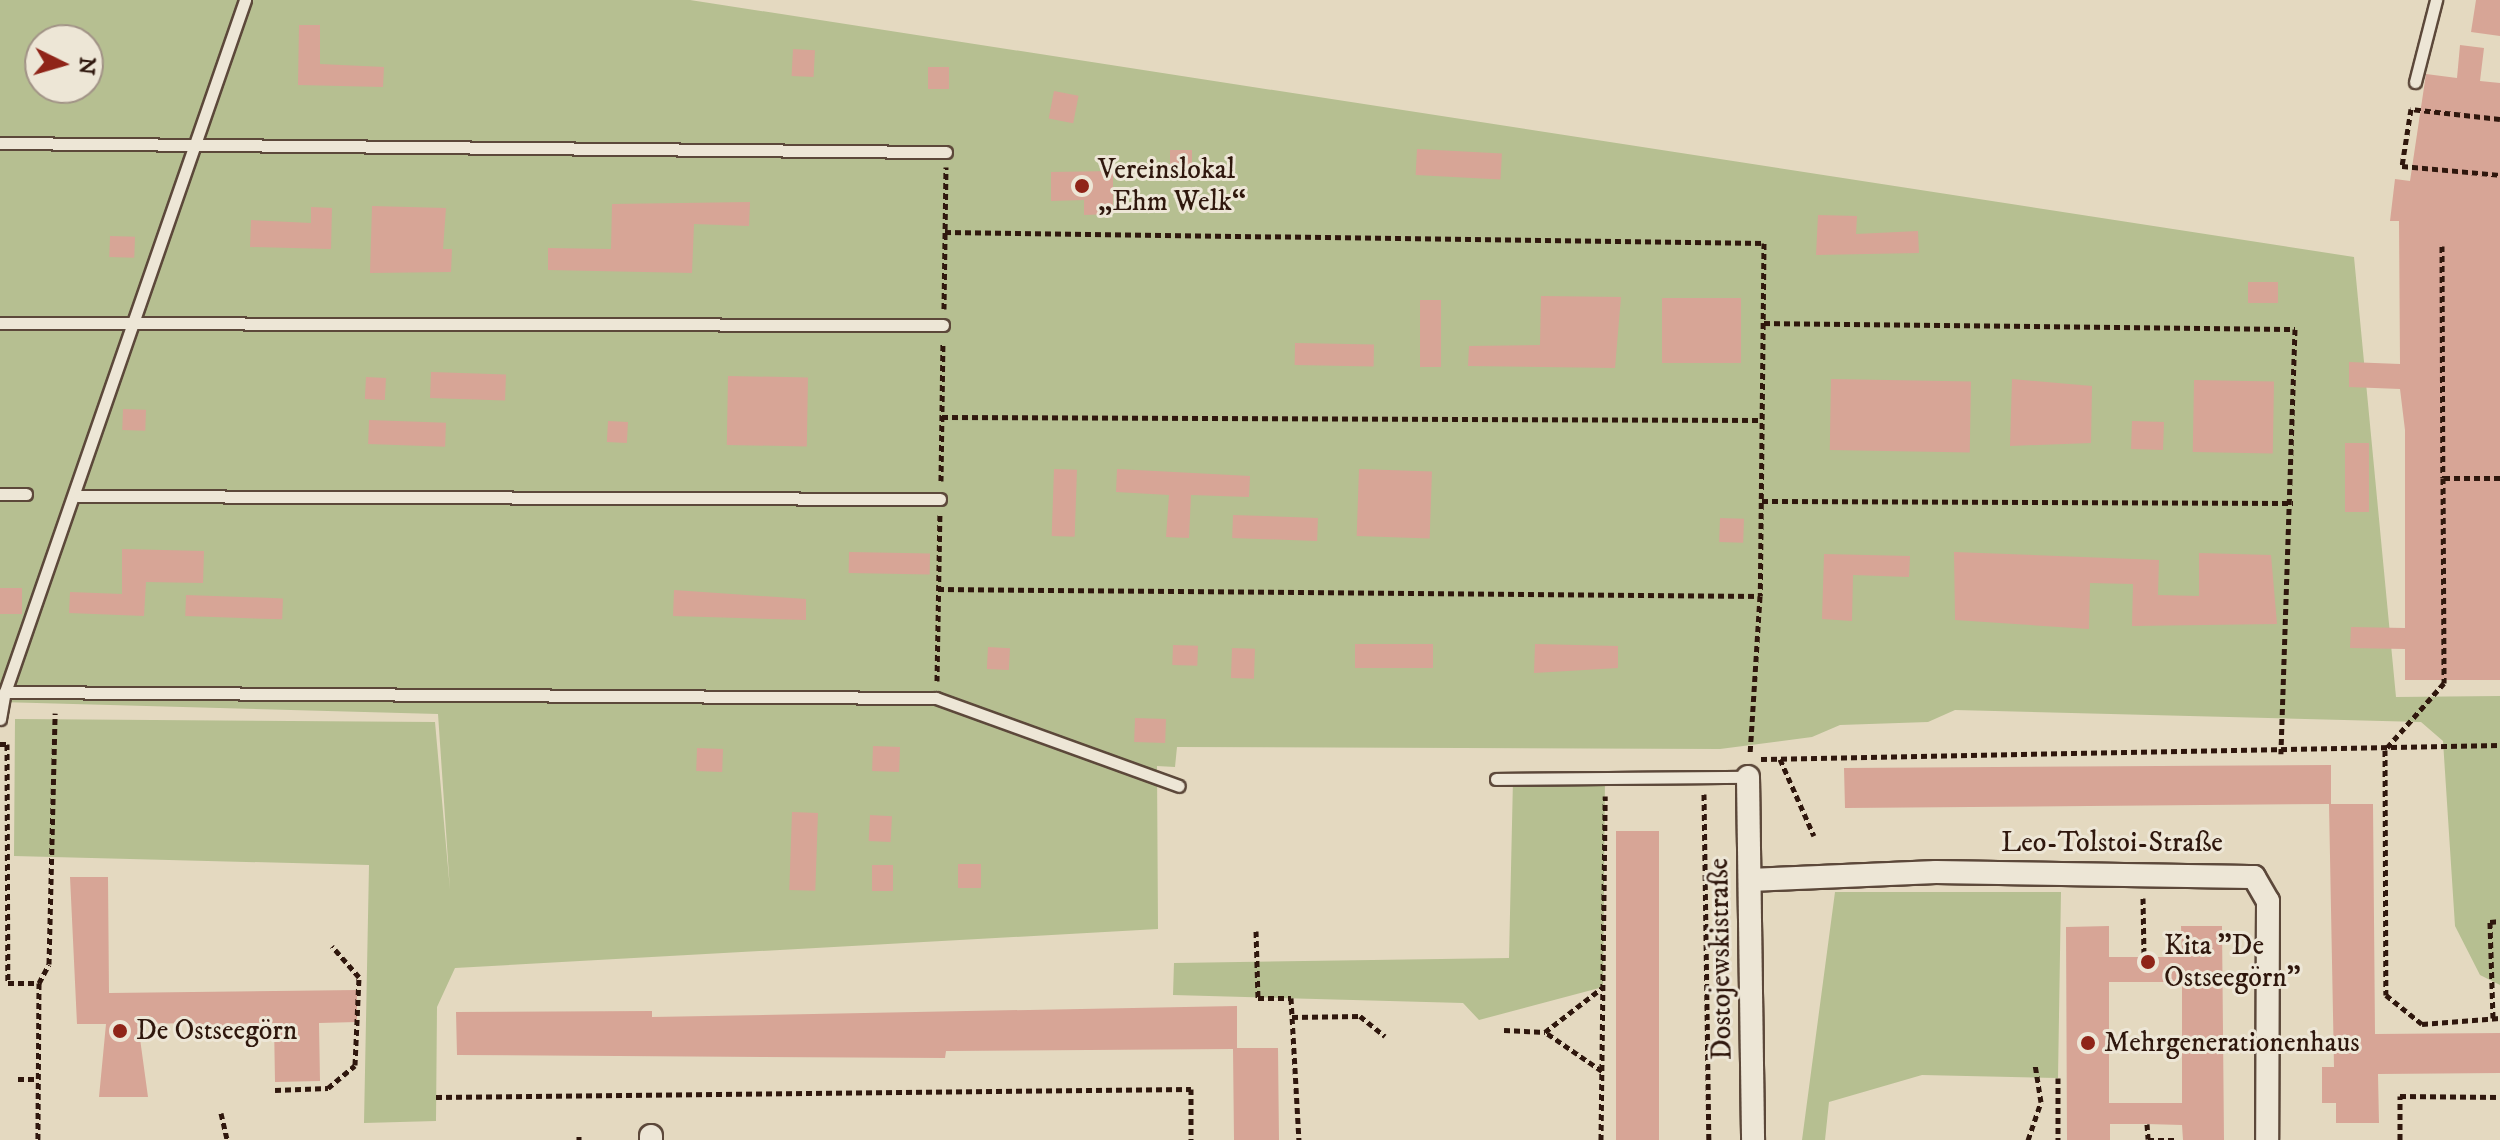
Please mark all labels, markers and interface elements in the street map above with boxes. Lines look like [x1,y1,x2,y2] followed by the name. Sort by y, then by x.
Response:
[24,24,104,104] north arrow
[72,56,101,76] text: N
[1098,153,1246,219] place label: Vereinslokal „Ehm Welk“
[1073,177,1091,195] marker: Vereinslokal „Ehm Welk“
[2001,826,2223,860] street label: Leo-Tolstoi-Straße
[1702,858,1740,1060] street label: Dostojewskistraße
[2164,929,2301,995] place label: Kita "De Ostseegörn"
[2139,953,2157,971] marker: Kita "De Ostseegörn"
[136,1014,297,1048] place label: De Ostseegörn
[111,1022,129,1040] marker: De Ostseegörn
[2104,1026,2360,1060] place label: Mehrgenerationenhaus
[2079,1034,2097,1052] marker: Mehrgenerationenhaus

